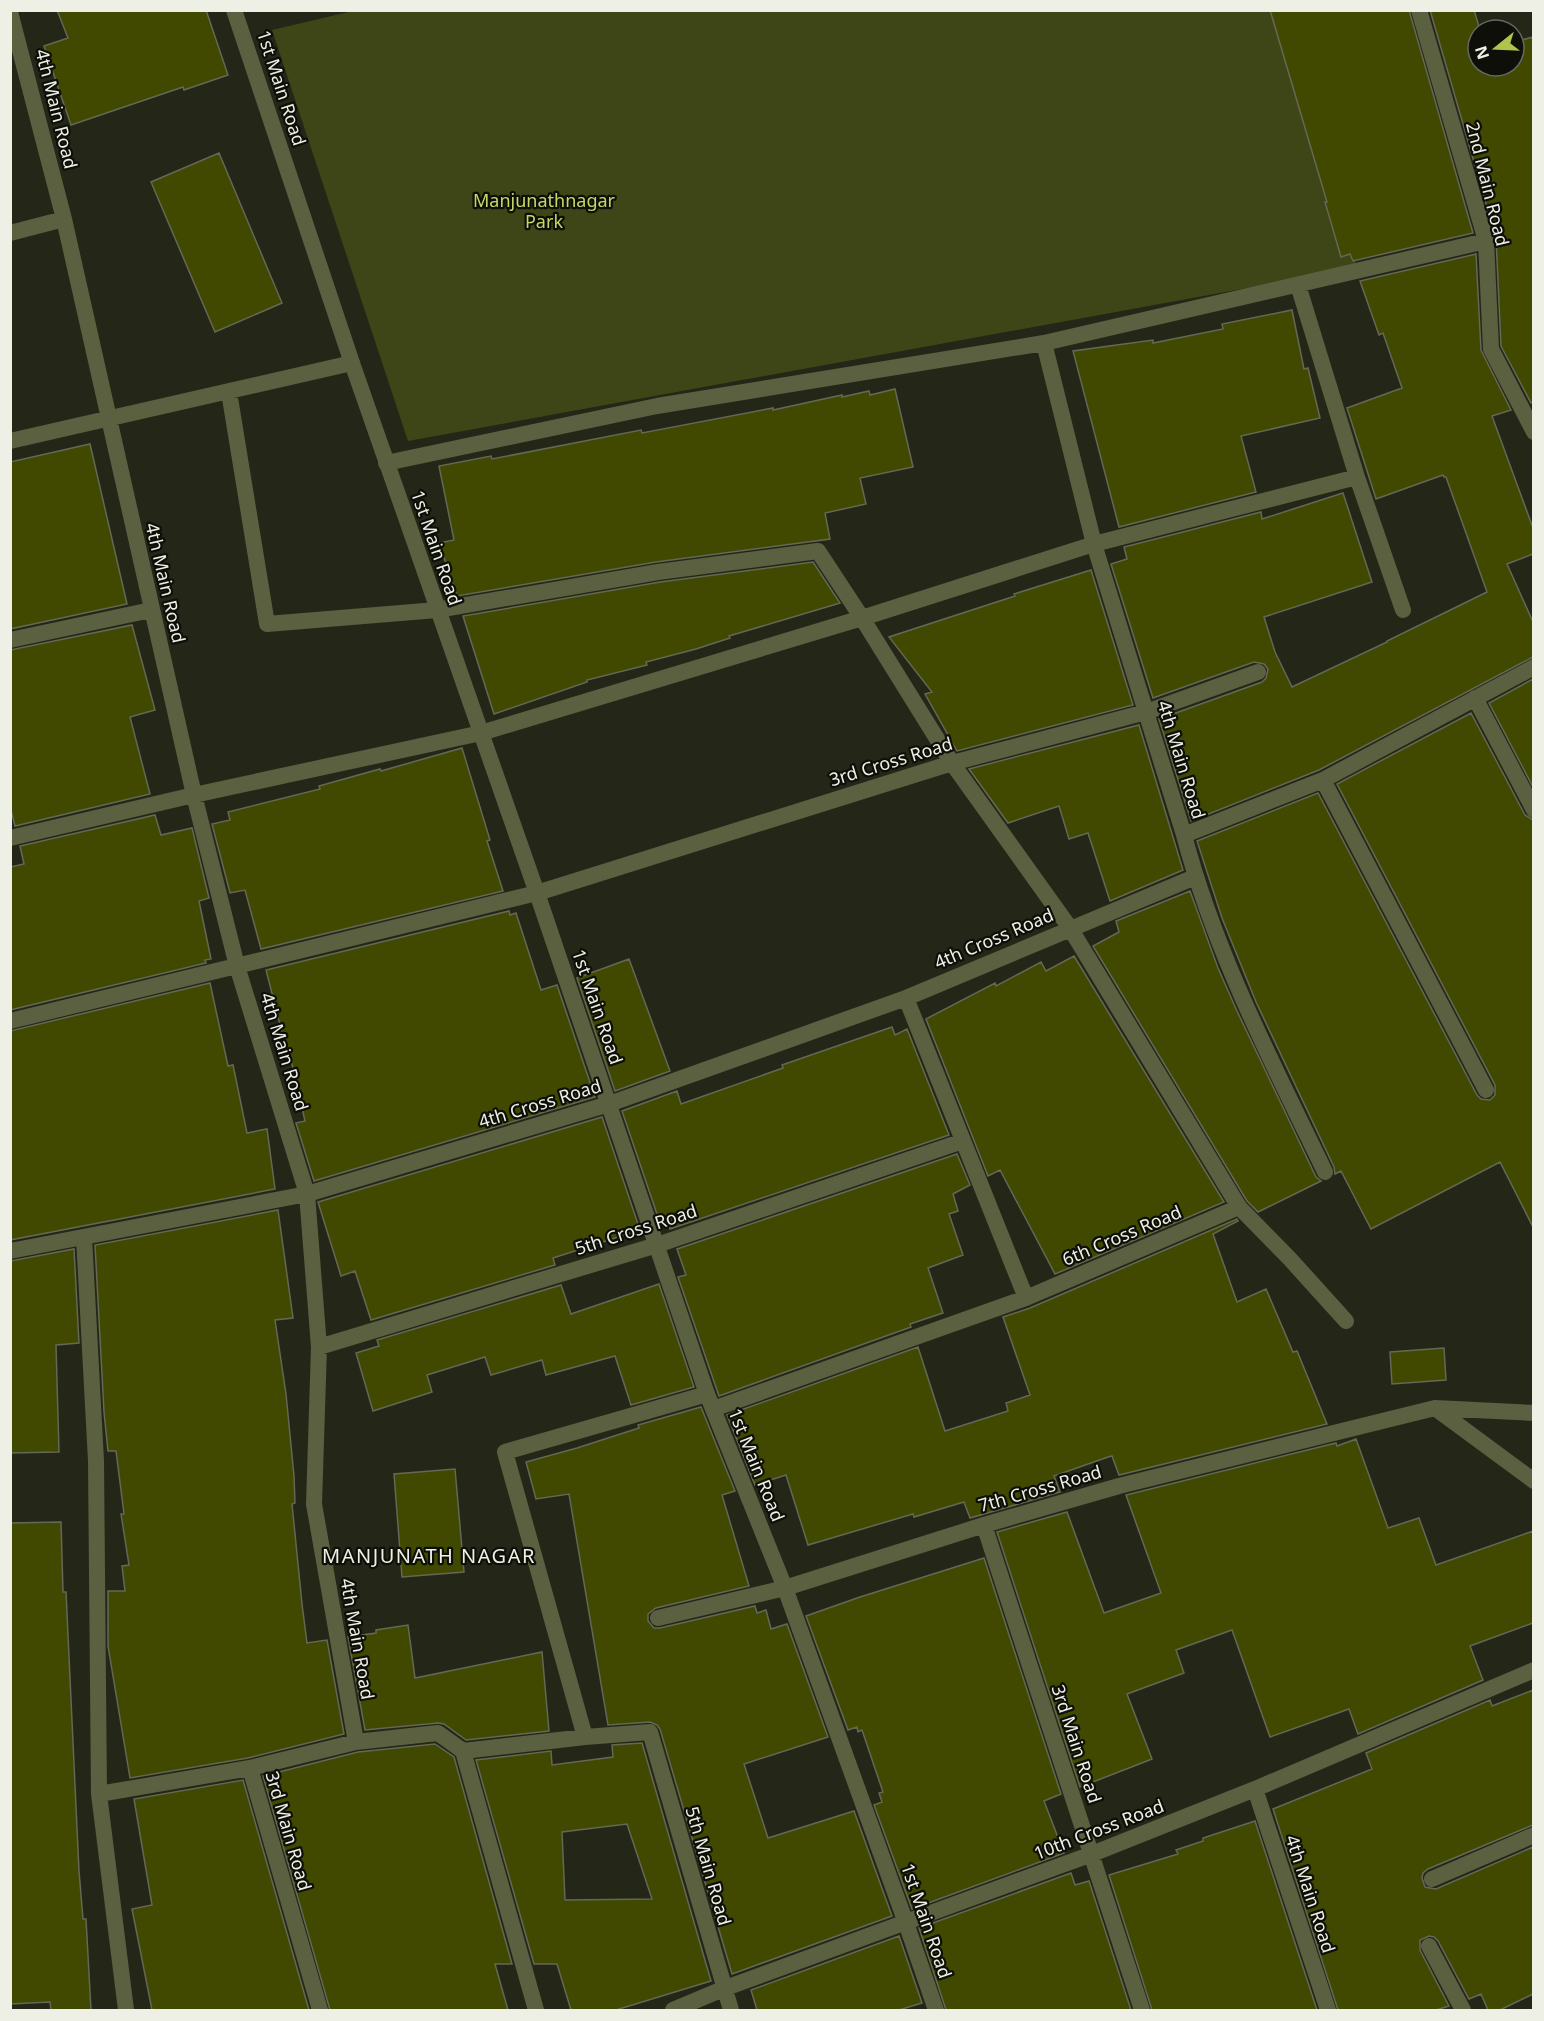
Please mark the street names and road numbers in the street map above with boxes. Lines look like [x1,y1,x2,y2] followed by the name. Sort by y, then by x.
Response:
[252,27,312,149] street label: 1st Main Road
[30,46,83,171] street label: 4th Main Road
[1461,119,1515,248] street label: 2nd Main Road
[406,487,468,608] street label: 1st Main Road
[140,520,191,645] street label: 4th Main Road
[1153,698,1211,822] street label: 4th Main Road
[826,731,955,791] street label: 3rd Cross Road
[930,902,1057,974] street label: 4th Cross Road
[567,946,629,1067] street label: 1st Main Road
[256,990,314,1114] street label: 4th Main Road
[475,1073,604,1133] street label: 4th Cross Road
[572,1198,700,1260] street label: 5th Cross Road
[1058,1199,1185,1271] street label: 6th Cross Road
[723,1404,791,1525] street label: 1st Main Road
[975,1459,1104,1517] street label: 7th Cross Road
[336,1576,380,1701] street label: 4th Main Road
[1046,1681,1107,1806] street label: 3rd Main Road
[260,1768,317,1893] street label: 3rd Main Road
[1030,1793,1167,1865] street label: 10th Cross Road
[681,1803,737,1928] street label: 5th Main Road
[1281,1832,1341,1956] street label: 4th Main Road
[896,1860,958,1981] street label: 1st Main Road

